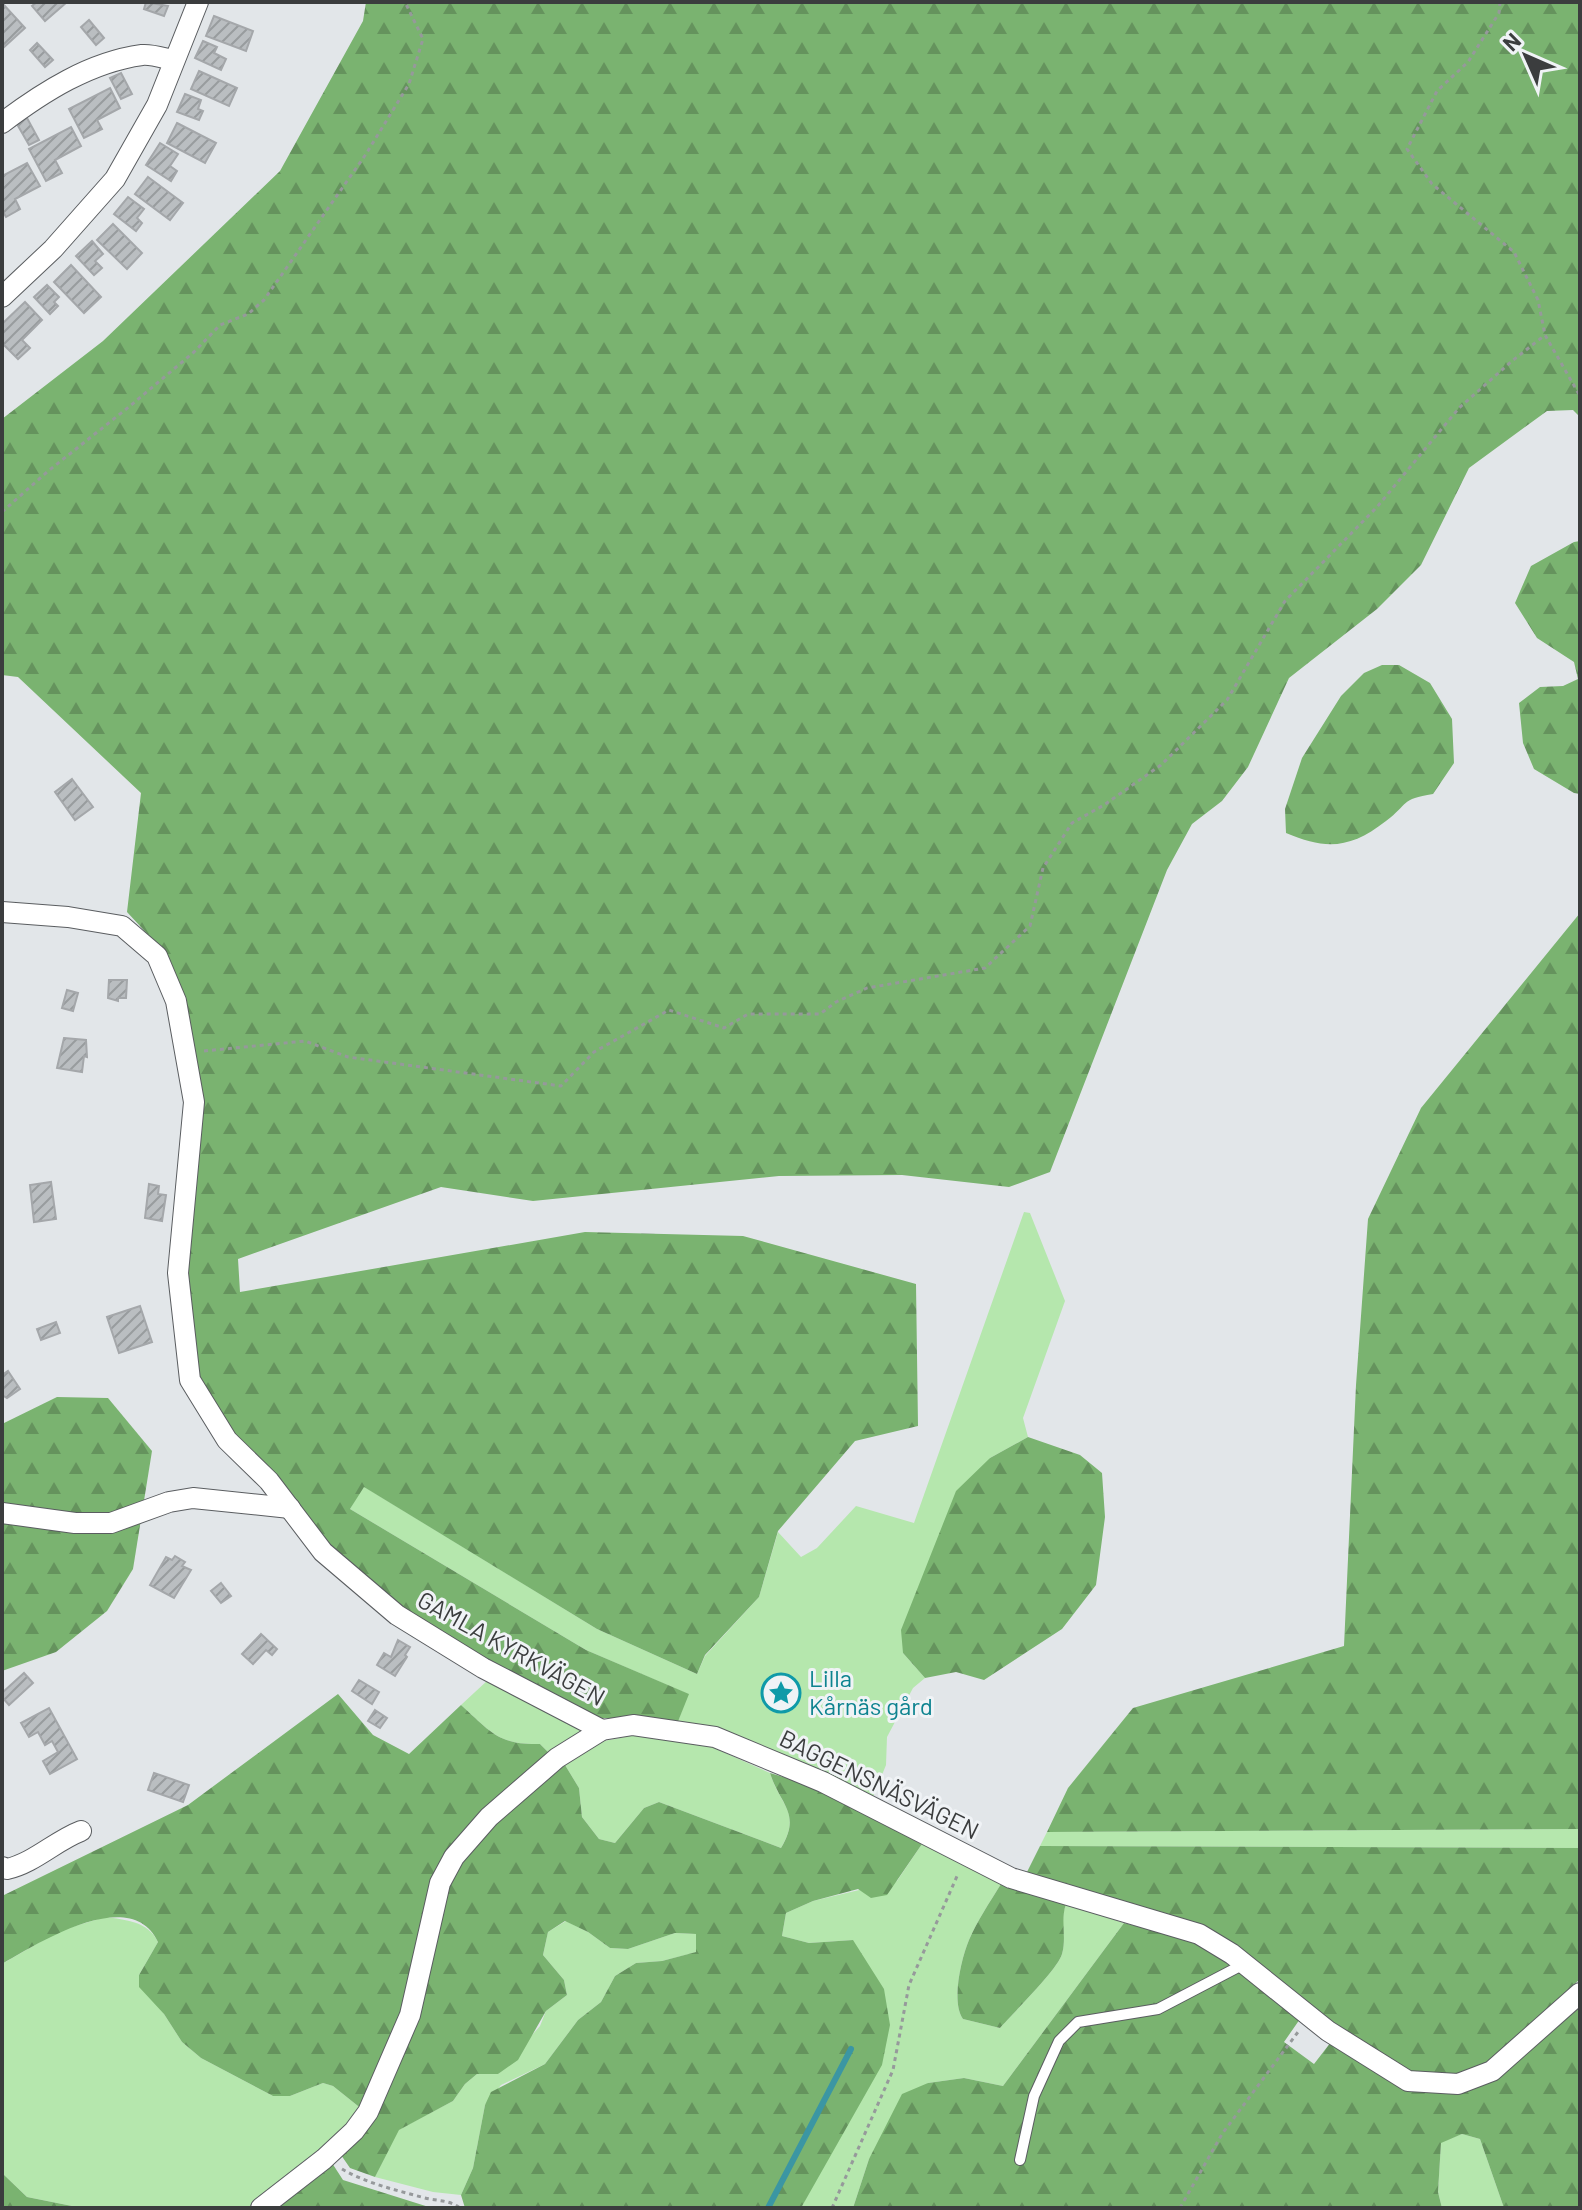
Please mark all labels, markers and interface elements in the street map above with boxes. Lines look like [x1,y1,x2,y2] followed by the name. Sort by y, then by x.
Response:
[1486,16,1566,96] north arrow
[1497,27,1526,56] text: N
[413,1584,610,1711] street label: GAMLA KYRKVÄGEN
[809,1663,933,1720] place label: Lilla Kårnäs gård
[760,1672,802,1714] place icon: Lilla Kårnäs gård
[775,1723,984,1845] street label: BAGGENSNÄSVÄGEN

